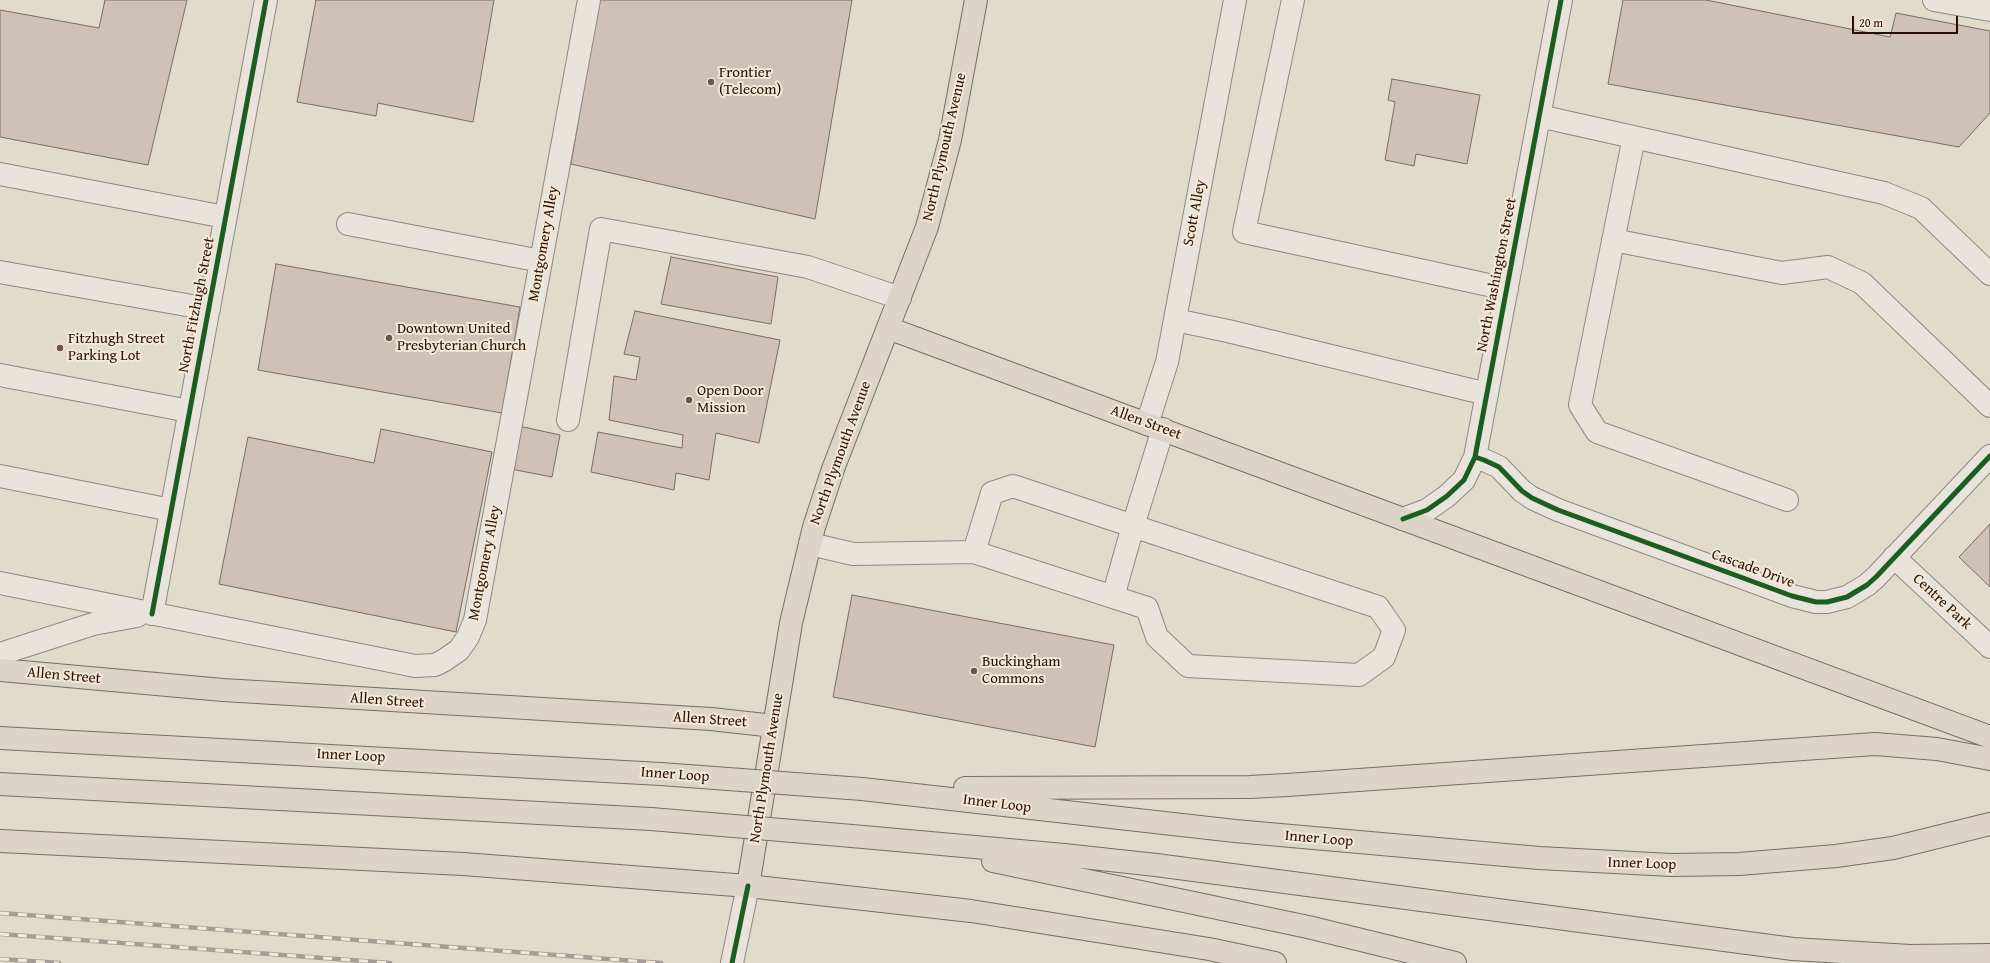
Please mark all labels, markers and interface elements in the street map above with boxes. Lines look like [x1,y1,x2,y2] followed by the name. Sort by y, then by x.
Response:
[1854,8,1960,34] scale bar
[1859,14,1883,31] text: 20 m
[719,64,781,99] place label: Frontier (Telecom)
[919,71,971,223] street label: North Plymouth Avenue
[706,77,716,87] marker: Frontier (Telecom)
[1180,178,1210,248] street label: Scott Alley
[525,185,563,303] street label: Montgomery Alley
[1473,196,1521,354] street label: North Washington Street
[175,236,219,374] street label: North Fitzhugh Street
[397,320,526,355] place label: Downtown United Presbyterian Church
[68,330,165,365] place label: Fitzhugh Street Parking Lot
[384,333,394,343] marker: Downtown United Presbyterian Church
[55,343,65,353] marker: Fitzhugh Street Parking Lot
[807,379,875,527] street label: North Plymouth Avenue
[697,382,764,417] place label: Open Door Mission
[684,395,694,405] marker: Open Door Mission
[1108,402,1184,444] street label: Allen Street
[465,504,505,622] street label: Montgomery Alley
[1709,546,1797,592] street label: Cascade Drive
[1909,570,1975,634] street label: Centre Park
[982,653,1061,688] place label: Buckingham Commons
[26,664,102,688] street label: Allen Street
[969,666,979,676] marker: Buckingham Commons
[349,689,425,713] street label: Allen Street
[746,692,788,844] street label: North Plymouth Avenue
[672,708,748,732] street label: Allen Street
[316,745,386,767] street label: Inner Loop
[640,764,710,786] street label: Inner Loop
[962,791,1032,817] street label: Inner Loop
[1284,827,1354,851] street label: Inner Loop
[1607,854,1677,874] street label: Inner Loop

